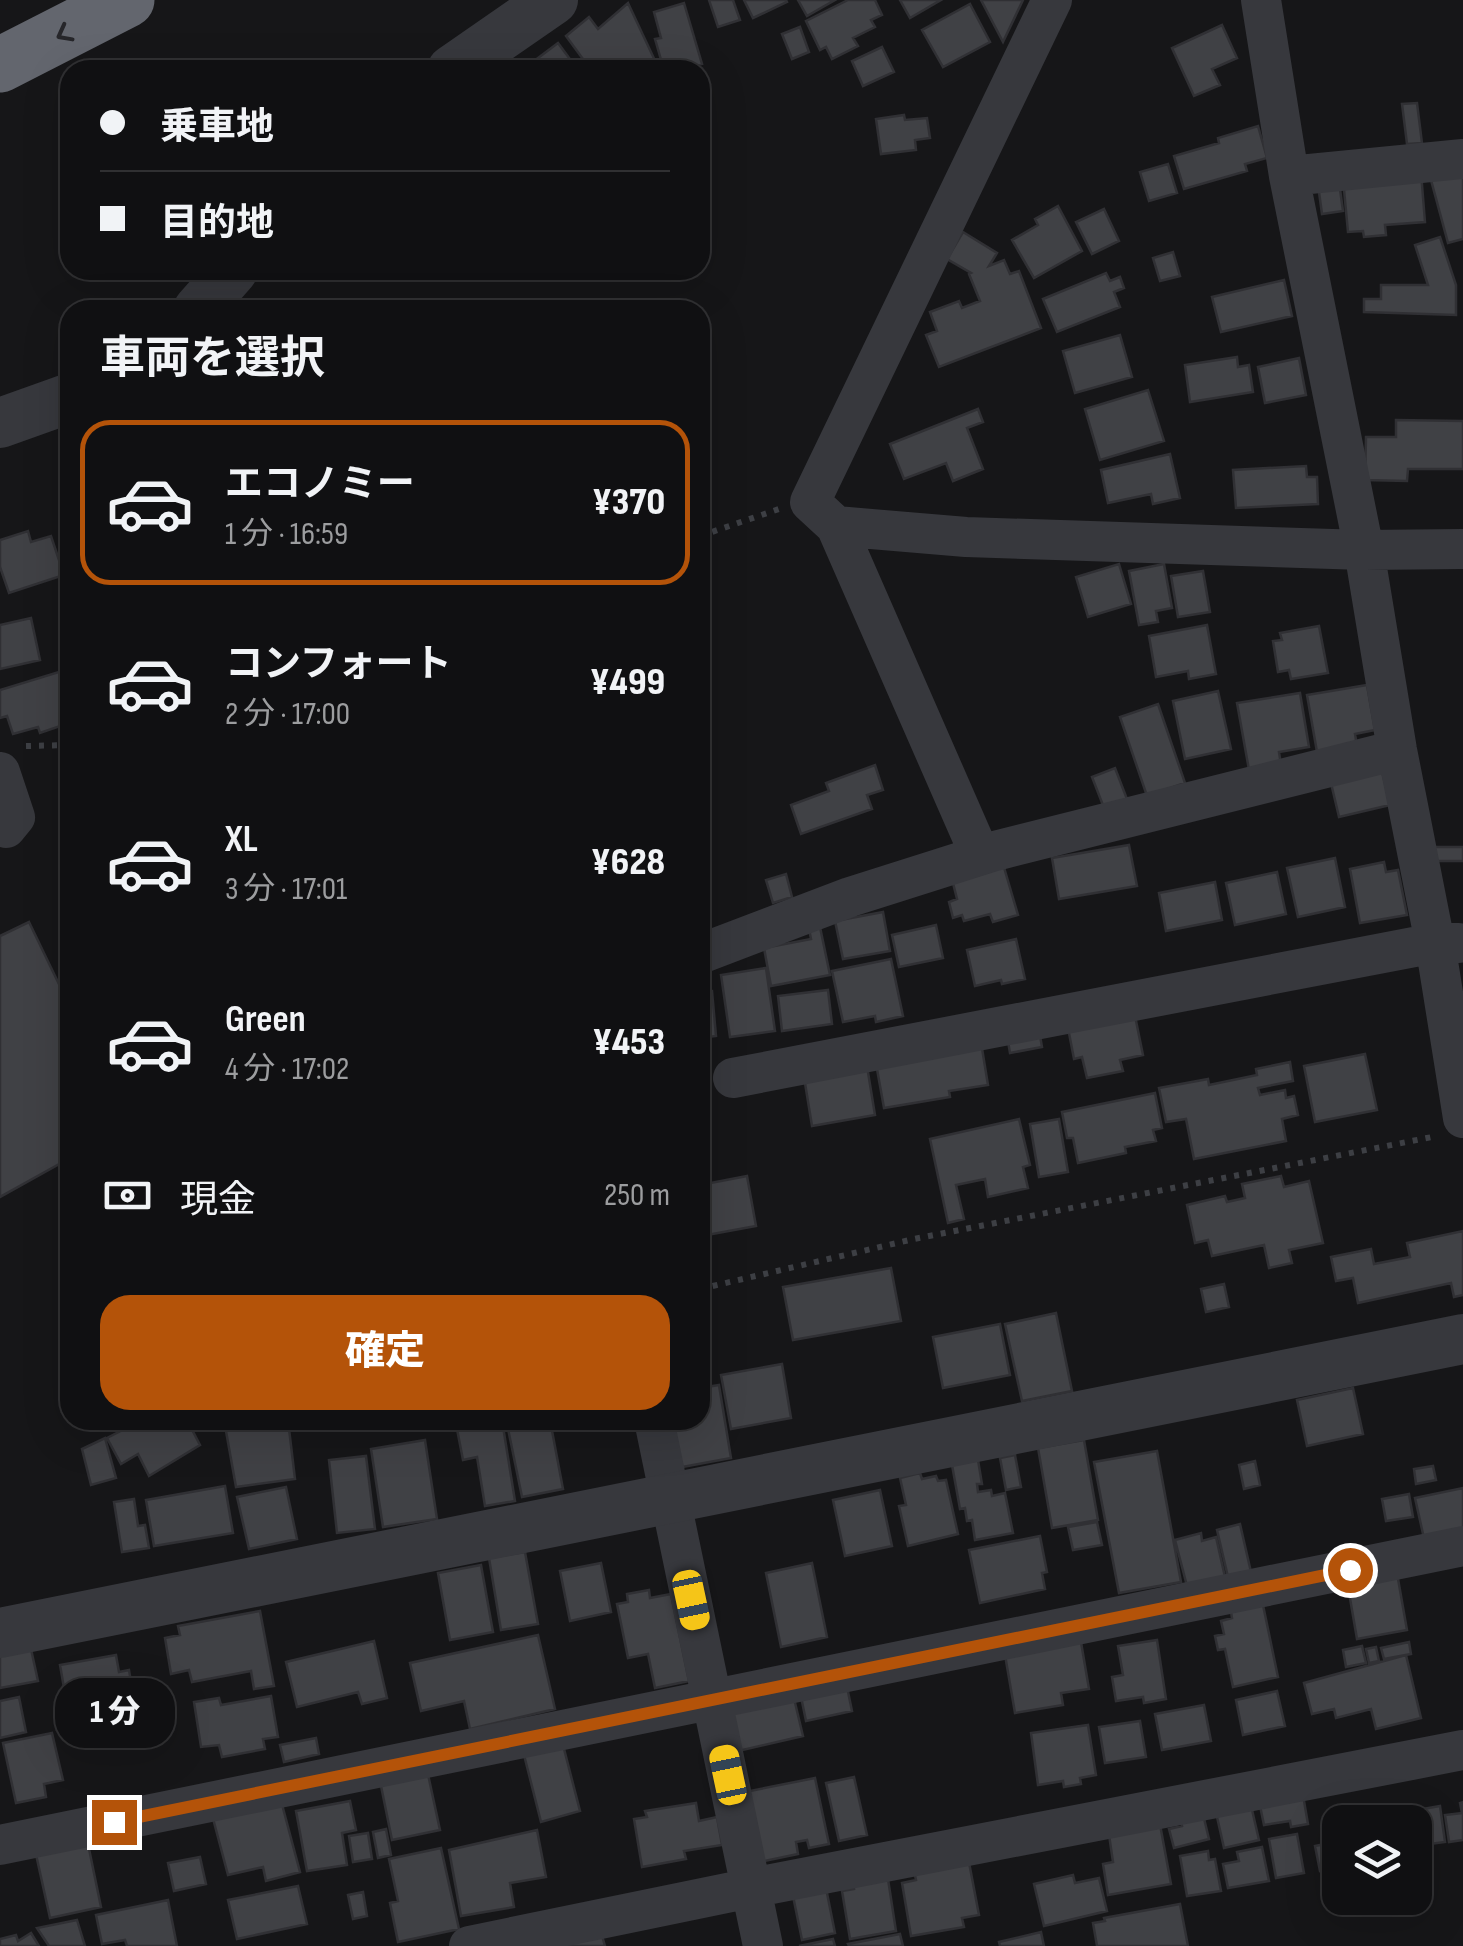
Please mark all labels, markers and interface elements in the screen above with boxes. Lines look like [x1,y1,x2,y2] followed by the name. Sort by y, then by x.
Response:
[56,21,74,41] one-way arrow
[160,105,274,150] text: 乗車地
[160,201,274,246] text: 目的地
[100,332,325,387] text: 車両を選択
[105,458,195,548] icon: car
[225,462,415,507] text: エコノミー
[592,480,665,525] text: ¥370
[225,515,348,554] text: 1 分 · 16:59
[105,638,195,728] icon: car
[225,642,452,687] text: コンフォート
[590,660,665,705] text: ¥499
[225,695,350,734] text: 2 分 · 17:00
[225,817,258,862] text: XL
[105,818,195,908] icon: car
[591,840,665,885] text: ¥628
[225,870,347,909] text: 3 分 · 17:01
[225,997,306,1042] text: Green
[105,998,195,1088] icon: car
[592,1020,665,1065] text: ¥453
[225,1050,349,1089] text: 4 分 · 17:02
[100,1168,155,1223] icon: cash
[604,1176,670,1215] text: 250 m
[180,1178,256,1223] text: 現金
[100,1295,670,1410] button: 確定
[1328,1548,1373,1593] route start
[670,1568,712,1632] car
[54,1677,174,1747] callout: 1 分
[90,1693,140,1732] text: 1 分
[707,1743,749,1807] car
[92,1800,137,1845] route end
[1322,1805,1432,1915] map controls
[1322,1805,1432,1915] button: layers

